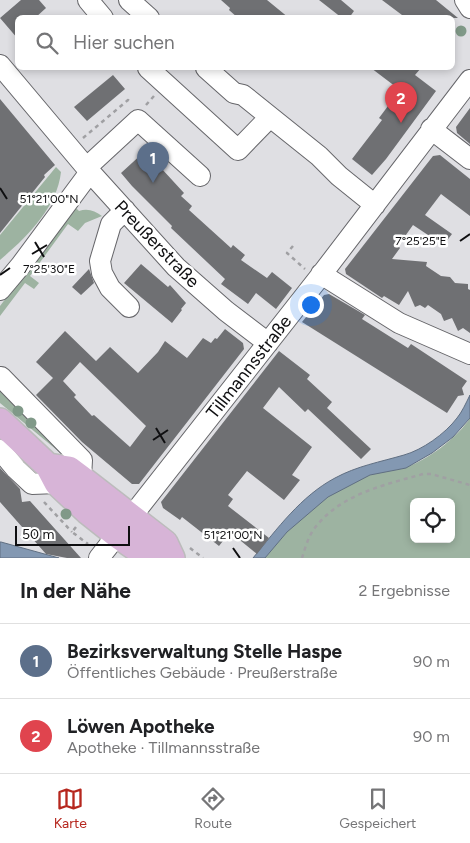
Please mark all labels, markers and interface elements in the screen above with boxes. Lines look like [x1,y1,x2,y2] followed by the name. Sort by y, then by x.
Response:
[15,15,455,70] search box
[33,29,61,57] icon: search
[73,31,174,54] text: Hier suchen
[385,82,417,123] pin: 2
[137,142,169,183] pin: 1
[20,192,78,206] text: 51°21'00"N
[110,196,204,292] street label: Preußerstraße
[395,234,447,248] text: 7°25'25"E
[23,262,75,276] text: 7°25'30"E
[298,292,324,318] your location
[202,311,296,423] street label: Tillmannsstraße
[410,498,455,543] map controls
[410,498,455,543] button: locate
[15,523,130,546] scale bar
[22,526,54,543] text: 50 m
[204,528,262,542] text: 51°21'00"N
[20,578,131,603] text: In der Nähe
[358,581,450,600] text: 2 Ergebnisse
[67,640,342,663] text: Bezirksverwaltung Stelle Haspe
[33,652,39,671] text: 1
[413,652,450,671] text: 90 m
[67,663,338,682] text: Öffentliches Gebäude · Preußerstraße
[67,715,215,738] text: Löwen Apotheke
[31,727,41,746] text: 2
[413,727,450,746] text: 90 m
[67,738,260,757] text: Apotheke · Tillmannsstraße
[54,785,87,832] tab: Karte
[194,785,232,832] tab: Route
[339,785,416,832] tab: Gespeichert

